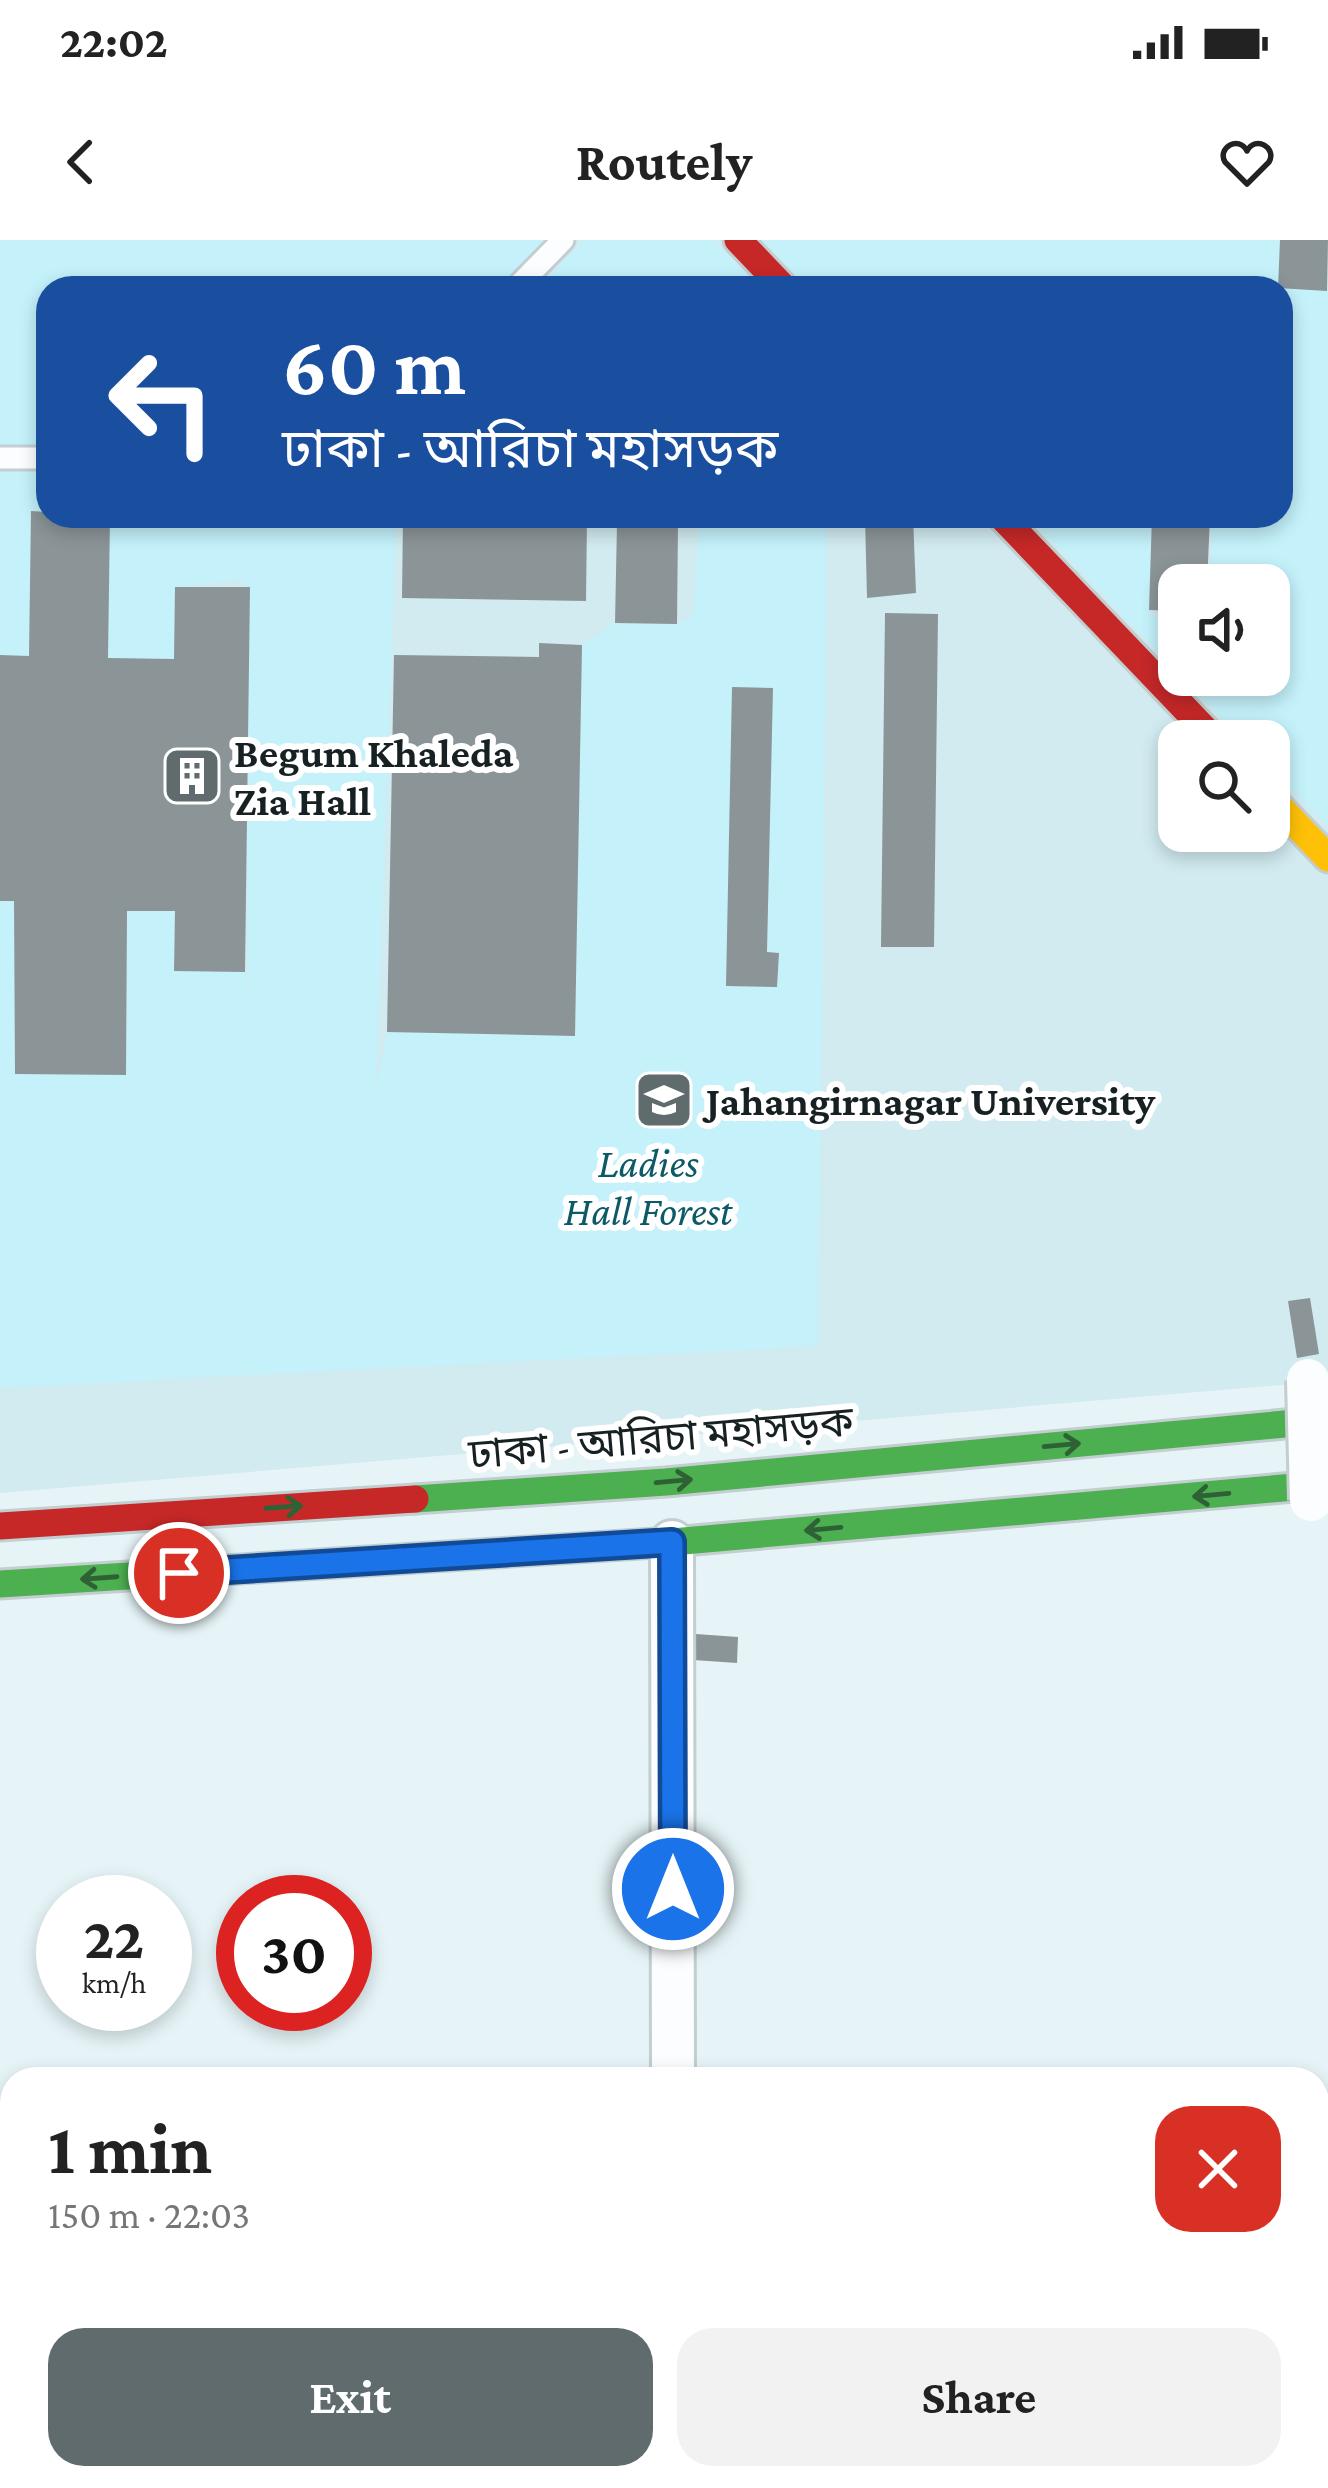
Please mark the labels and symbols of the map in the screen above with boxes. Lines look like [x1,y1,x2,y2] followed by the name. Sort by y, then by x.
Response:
[234,729,514,824] place label: Begum Khaleda Zia Hall
[161,745,223,807] building icon: Begum Khaleda Zia Hall
[633,1069,695,1131] school or university icon: Jahangirnagar University
[702,1077,1156,1124] place label: Jahangirnagar University
[564,1139,733,1234] park label: Ladies Hall Forest
[466,1397,856,1478] street label: ঢাকা - আরিচা মহাসড়ক
[1042,1433,1081,1456] one-way arrow
[653,1469,692,1492] one-way arrow
[1193,1483,1232,1506] one-way arrow
[264,1495,303,1518] one-way arrow
[804,1518,843,1541] one-way arrow
[128,1522,230,1624] pin
[80,1566,119,1589] one-way arrow
[610,1826,736,1952] position arrow
[216,1875,372,2031] speed limit sign: 30

